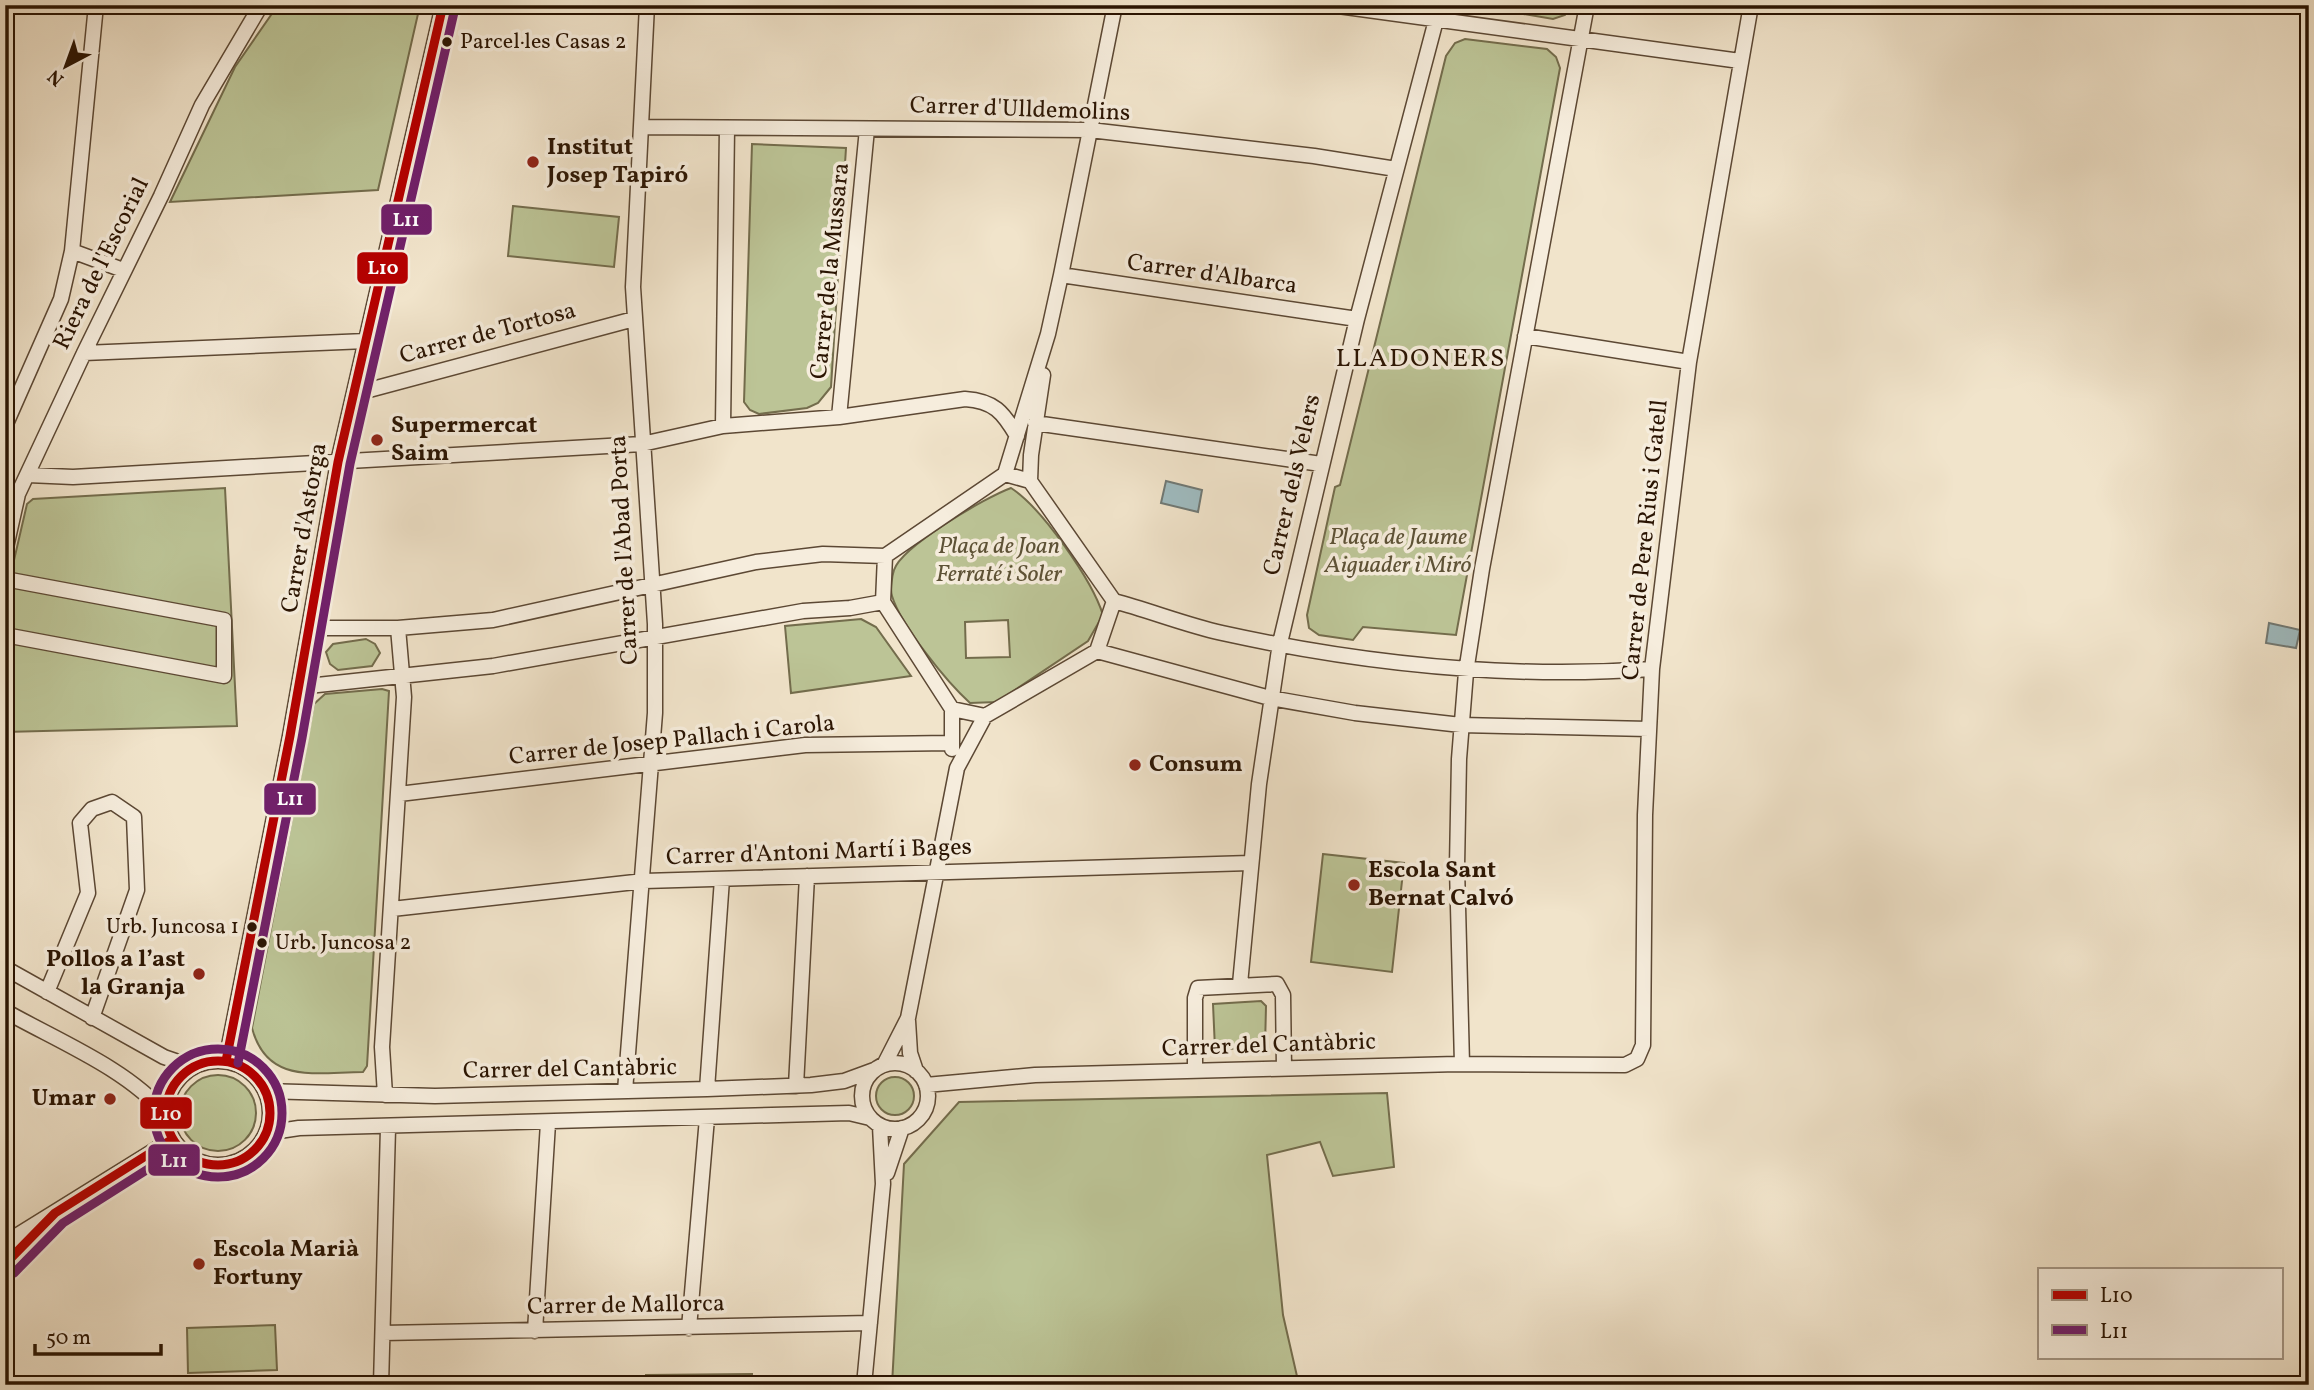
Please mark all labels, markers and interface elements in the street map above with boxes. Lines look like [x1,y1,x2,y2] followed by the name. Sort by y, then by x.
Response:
[460,27,626,58] place label: Parcel·les Casas 2
[32,32,102,102] north arrow
[440,35,454,49] marker: Parcel·les Casas 2
[42,63,70,92] text: N
[909,89,1131,131] street label: Carrer d'Ulldemolins
[546,131,688,193] place label: Institut Josep Tapiró
[525,154,541,170] marker: Institut Josep Tapiró
[803,161,859,381] street label: Carrer de la Mussara
[46,172,158,356] street label: Riera de l'Escorial
[380,203,433,236] line badge: L11
[393,208,419,234] text: L11
[1125,246,1299,304] street label: Carrer d'Albarca
[356,251,409,285] line badge: L10
[368,256,399,282] text: L10
[396,294,580,374] street label: Carrer de Tortosa
[1336,341,1506,377] district label: LLADONERS
[1256,391,1330,579] street label: Carrer dels Velers
[1614,398,1678,682] street label: Carrer de Pere Rius i Gatell
[391,409,537,471] place label: Supermercat Saim
[369,432,385,448] marker: Supermercat Saim
[602,434,648,666] street label: Carrer de l'Abad Porta
[273,440,337,616] street label: Carrer d'Astorga
[1324,521,1471,583] park label: Plaça de Jaume Aiguader i Miró
[936,530,1063,592] park label: Plaça de Joan Ferraté i Soler
[507,707,837,775] street label: Carrer de Josep Pallach i Carola
[1149,748,1243,782] place label: Consum
[1127,757,1143,773] marker: Consum
[263,782,317,816] line badge: L11
[277,787,303,813] text: L11
[665,831,973,875] street label: Carrer d'Antoni Martí i Bages
[1368,854,1514,916] place label: Escola Sant Bernat Calvó
[1346,877,1362,893] marker: Escola Sant Bernat Calvó
[106,912,239,943] place label: Urb. Juncosa 1
[245,920,259,934] marker: Urb. Juncosa 1
[275,928,411,959] place label: Urb. Juncosa 2
[255,936,269,950] marker: Urb. Juncosa 2
[46,943,185,1005] place label: Pollos a l’ast la Granja
[191,966,207,982] marker: Pollos a l’ast la Granja
[1161,1025,1377,1067] street label: Carrer del Cantàbric
[463,1051,677,1089] street label: Carrer del Cantàbric
[32,1082,96,1116] place label: Umar
[102,1091,118,1107] marker: Umar
[139,1096,193,1130] line badge: L10
[151,1102,182,1128] text: L10
[147,1143,201,1177] line badge: L11
[161,1149,187,1175] text: L11
[213,1233,359,1295] place label: Escola Marià Fortuny
[191,1256,207,1272] marker: Escola Marià Fortuny
[2038,1268,2282,1358] legend
[2100,1282,2133,1311] text: L10
[527,1287,725,1325] street label: Carrer de Mallorca
[35,1313,161,1357] scale bar
[2100,1318,2128,1347] text: L11
[46,1324,91,1353] text: 50 m

